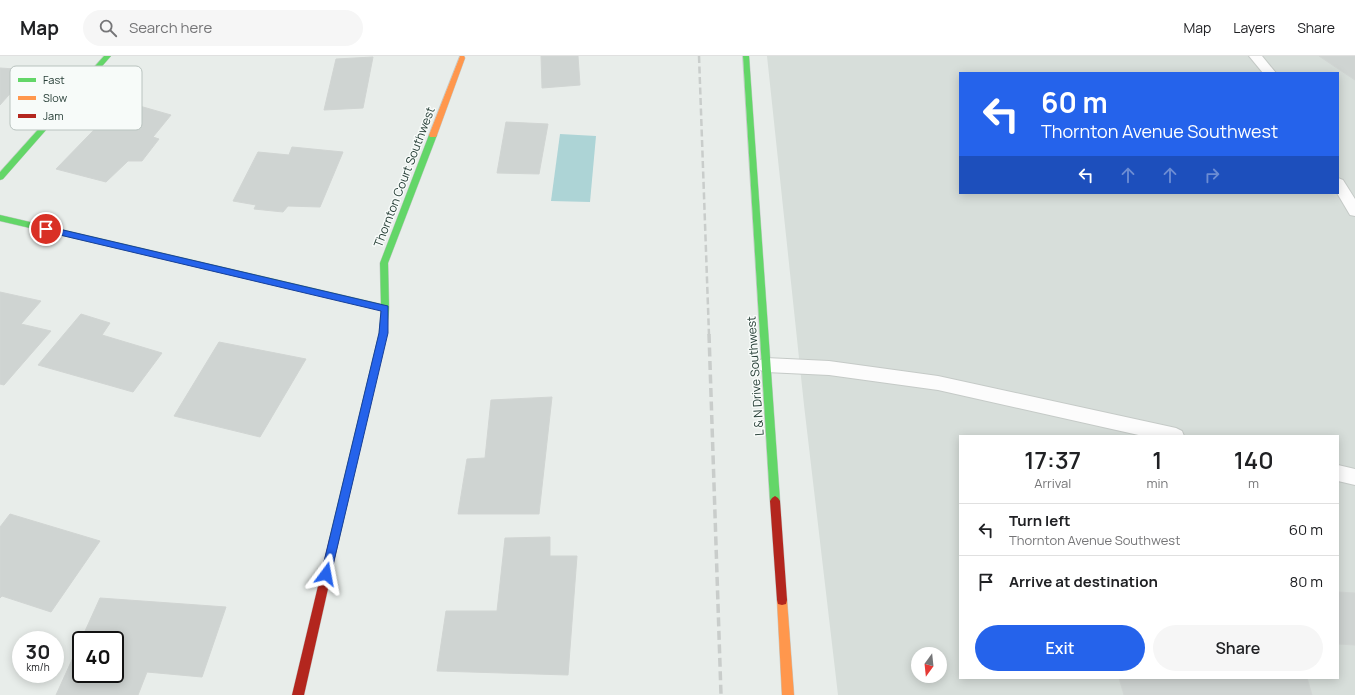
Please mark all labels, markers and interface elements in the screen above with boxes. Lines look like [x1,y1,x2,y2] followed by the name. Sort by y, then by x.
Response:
[83,10,363,46] search box
[20,15,59,41] text: Map
[97,17,119,39] icon: search
[129,17,212,38] text: Search here
[1183,18,1211,37] text: Map
[1233,18,1275,37] text: Layers
[1297,18,1335,37] text: Share
[10,66,142,130] legend
[43,72,65,87] text: Fast
[1041,83,1108,121] text: 60 m
[975,88,1027,140] icon: left
[43,90,68,105] text: Slow
[369,104,439,250] street label: Thornton Court Southwest
[43,108,64,123] text: Jam
[1041,119,1278,143] text: Thornton Avenue Southwest
[1075,164,1097,186] icon: left
[1117,164,1139,186] icon: ahead
[1159,164,1181,186] icon: ahead
[1201,164,1223,186] icon: right
[29,212,63,246] pin
[35,218,57,240] icon: arrive
[742,315,768,436] street label: L & N Drive Southwest
[1024,443,1081,476] text: 17:37
[1152,443,1162,476] text: 1
[1234,443,1274,476] text: 140
[1034,474,1071,492] text: Arrival
[1147,474,1168,492] text: min
[1248,474,1259,492] text: m
[1009,510,1071,531] text: Turn left
[975,519,997,541] icon: left
[1289,519,1323,540] text: 60 m
[1009,531,1180,549] text: Thornton Avenue Southwest
[305,553,347,595] position arrow
[975,571,997,593] icon: arrive
[1009,571,1158,592] text: Arrive at destination
[1289,571,1323,592] text: 80 m
[975,625,1145,671] button: Exit
[1153,625,1323,671] button: Share
[72,631,124,683] speed limit sign: 40
[26,638,50,665] text: 30
[911,647,947,683] north arrow
[911,647,947,683] map controls
[26,660,50,674] text: km/h

